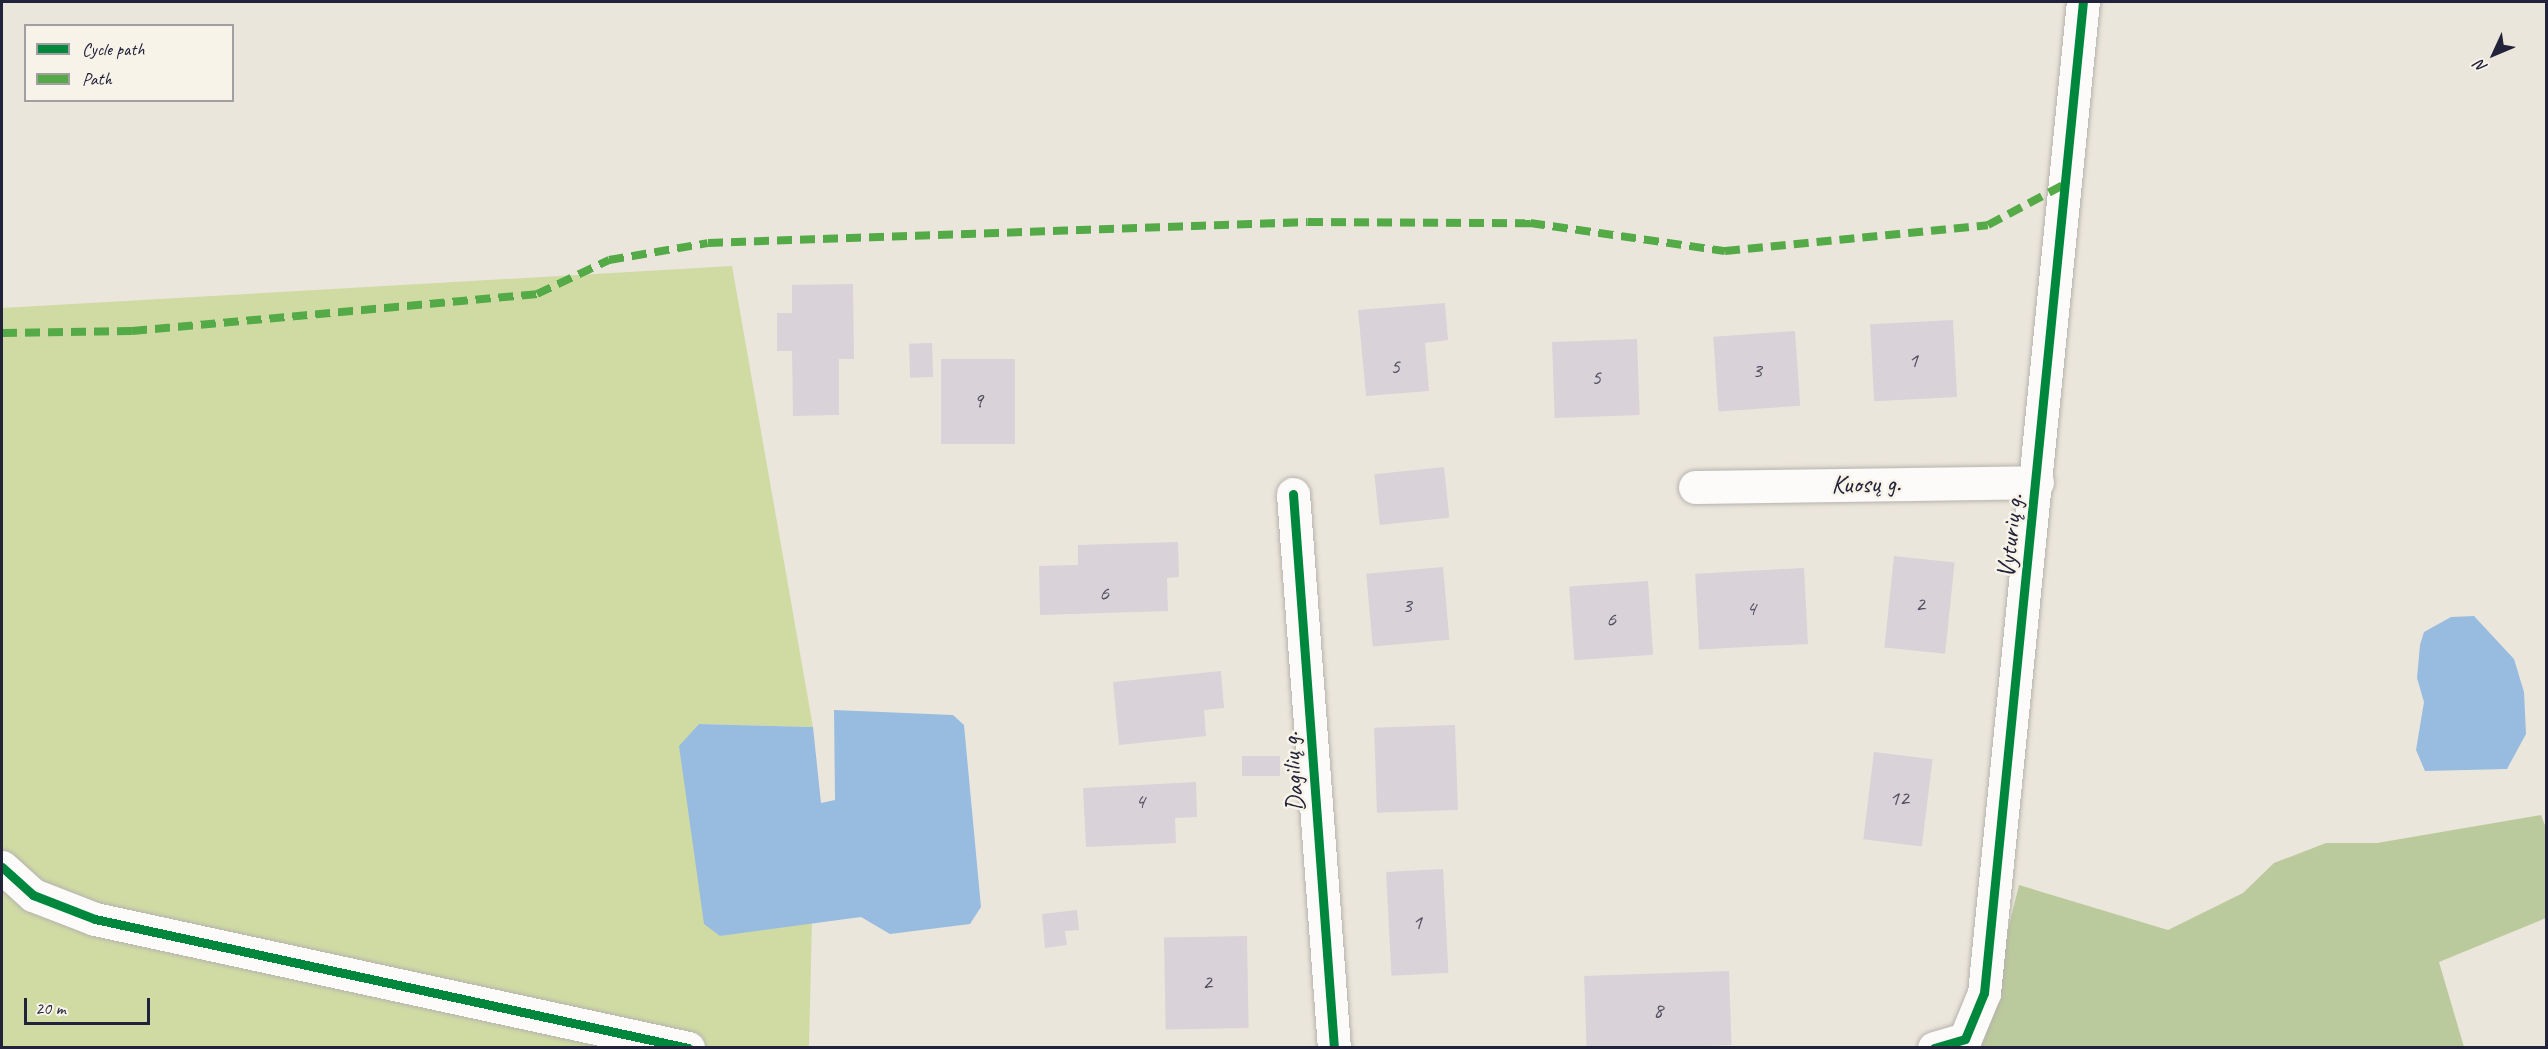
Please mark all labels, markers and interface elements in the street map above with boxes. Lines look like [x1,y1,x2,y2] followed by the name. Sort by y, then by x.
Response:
[24,24,234,102] legend
[2464,24,2524,84] north arrow
[82,38,144,60] text: Cycle path
[2470,56,2492,77] text: N
[82,68,112,90] text: Path
[1908,348,1918,374] house number: 1
[1390,354,1400,380] house number: 5
[1752,358,1762,384] house number: 3
[1591,365,1601,391] house number: 5
[973,388,983,414] house number: 9
[1831,468,1901,500] street label: Kuosų g.
[1990,492,2030,580] street label: Vyturių g.
[1099,581,1109,607] house number: 6
[1915,592,1925,618] house number: 2
[1402,593,1412,619] house number: 3
[1746,596,1756,622] house number: 4
[1606,607,1616,633] house number: 6
[1275,731,1311,813] street label: Dagilių g.
[1889,786,1909,812] house number: 12
[1135,789,1145,815] house number: 4
[1412,910,1422,936] house number: 1
[1202,970,1212,996] house number: 2
[27,986,153,1024] scale bar
[35,997,66,1019] text: 20 m
[1653,998,1663,1024] house number: 8

